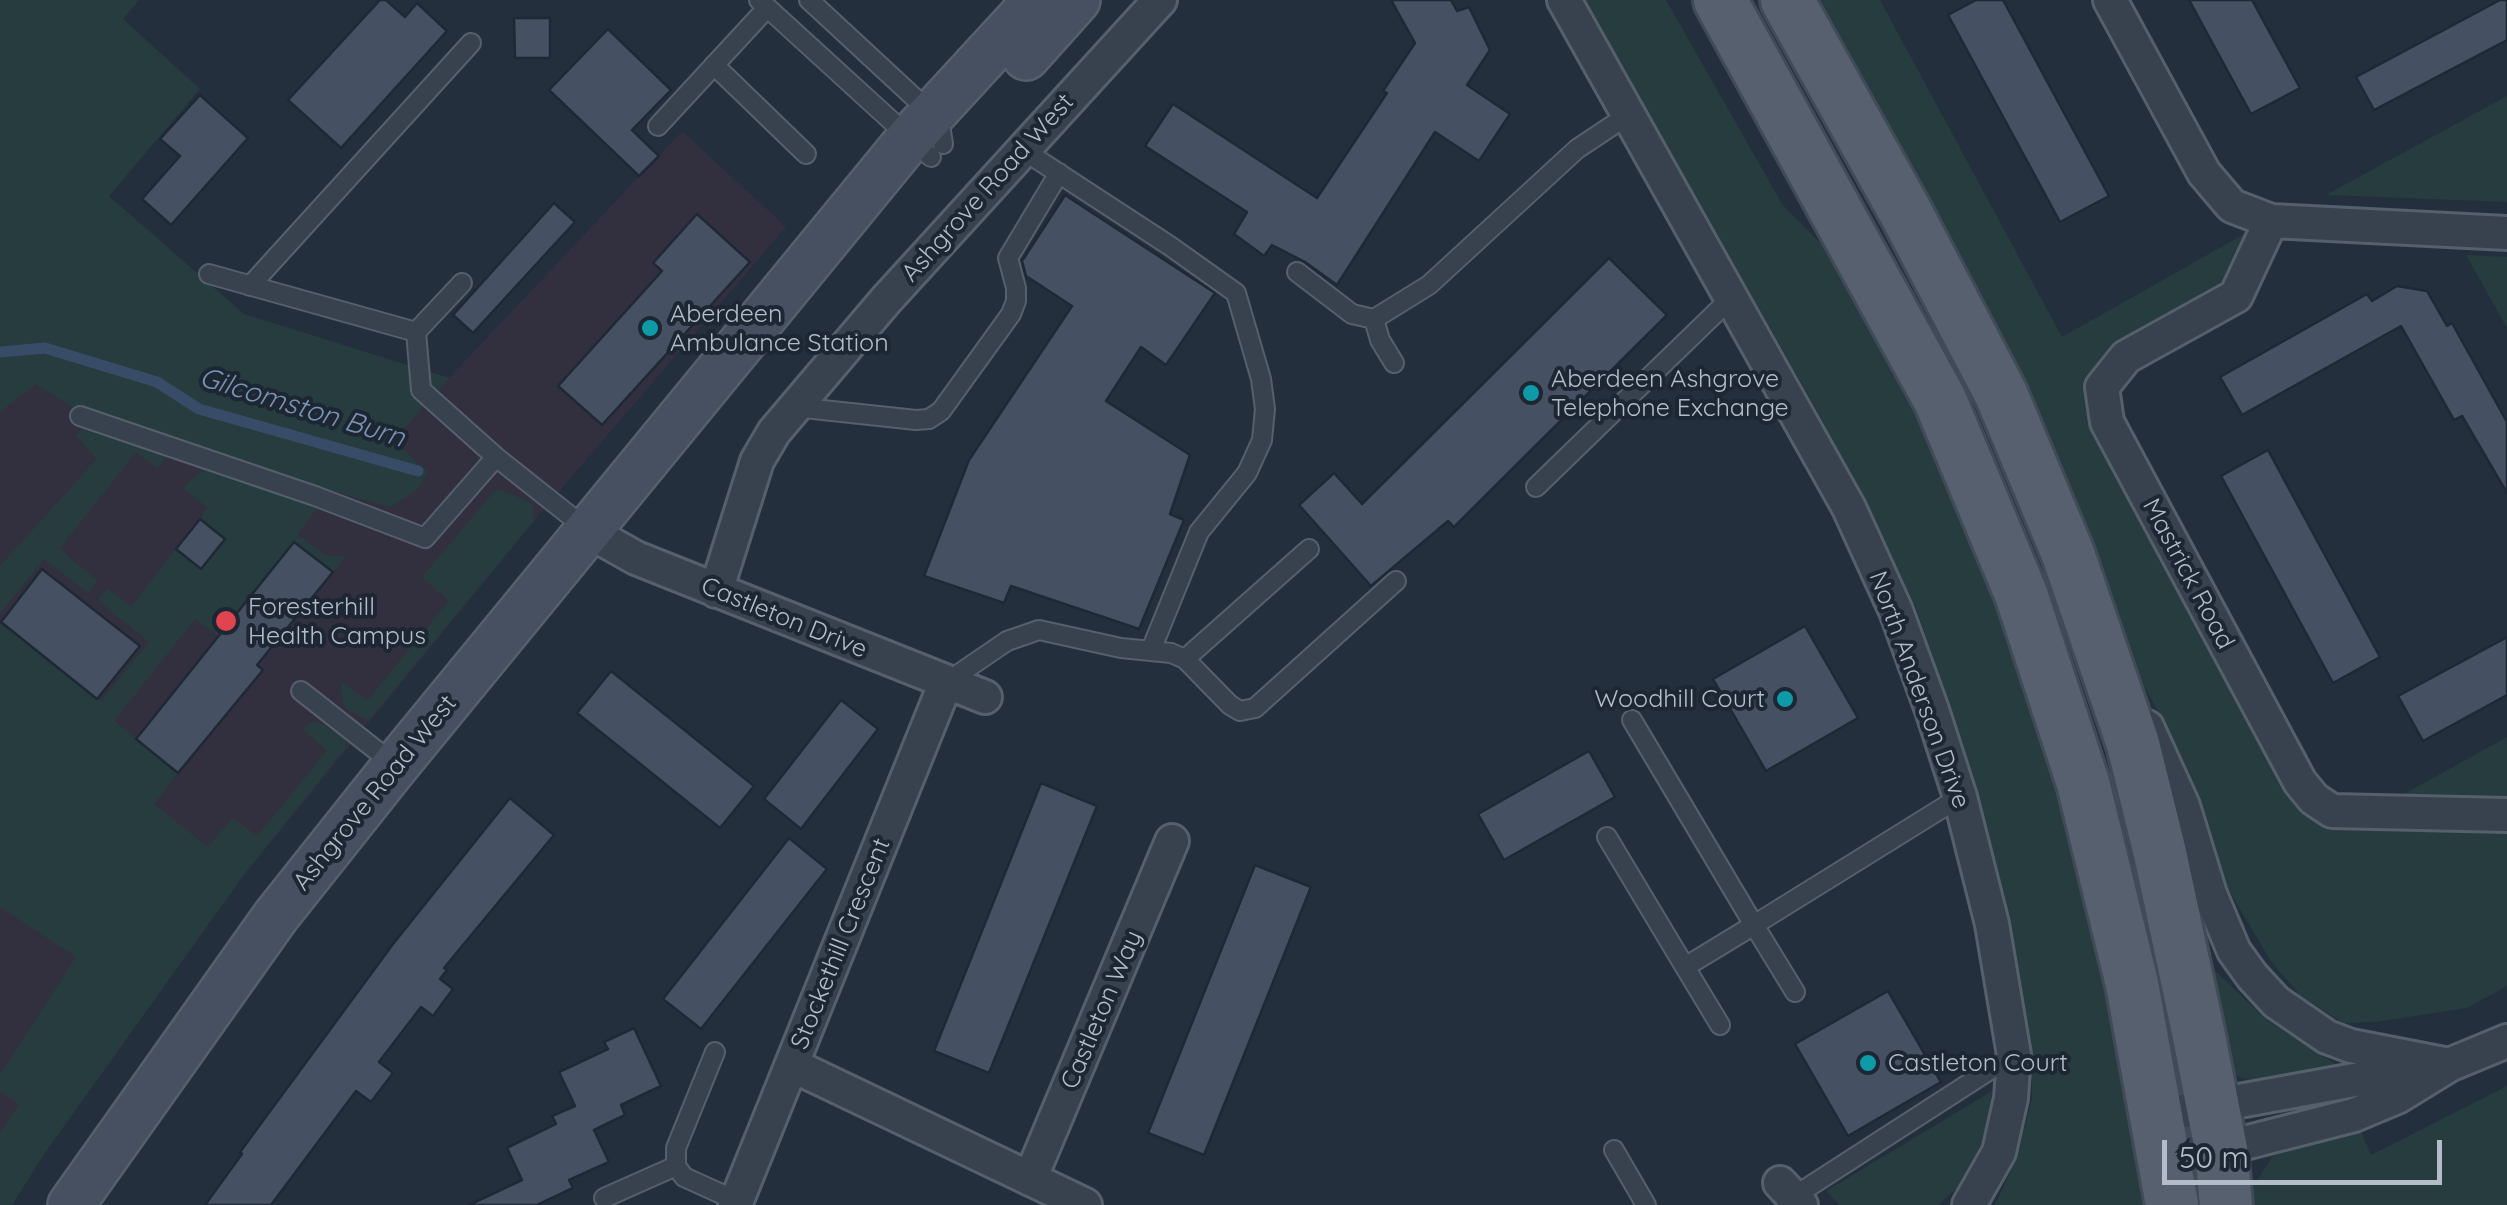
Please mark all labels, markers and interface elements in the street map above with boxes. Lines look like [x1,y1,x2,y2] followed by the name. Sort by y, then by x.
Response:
[896,88,1080,288] street label: Ashgrove Road West
[670,299,889,358] place label: Aberdeen Ambulance Station
[639,317,661,339] marker: Aberdeen Ambulance Station
[195,361,409,455] water label: Gilcomston Burn
[1551,364,1789,423] place label: Aberdeen Ashgrove Telephone Exchange
[1520,382,1542,404] marker: Aberdeen Ashgrove Telephone Exchange
[2136,494,2240,654] street label: Mastrick Road
[1862,567,1976,813] street label: North Anderson Drive
[697,571,871,665] street label: Castleton Drive
[248,592,426,651] place label: Foresterhill Health Campus
[213,608,239,634] marker: Foresterhill Health Campus
[1594,684,1765,714] place label: Woodhill Court
[1774,688,1796,710] marker: Woodhill Court
[287,689,463,897] street label: Ashgrove Road West
[785,834,897,1054] street label: Stockethill Crescent
[1055,926,1149,1094] street label: Castleton Way
[1888,1048,2068,1078] place label: Castleton Court
[1857,1052,1879,1074] marker: Castleton Court
[2167,1120,2447,1182] scale bar
[2179,1138,2249,1176] text: 50 m

